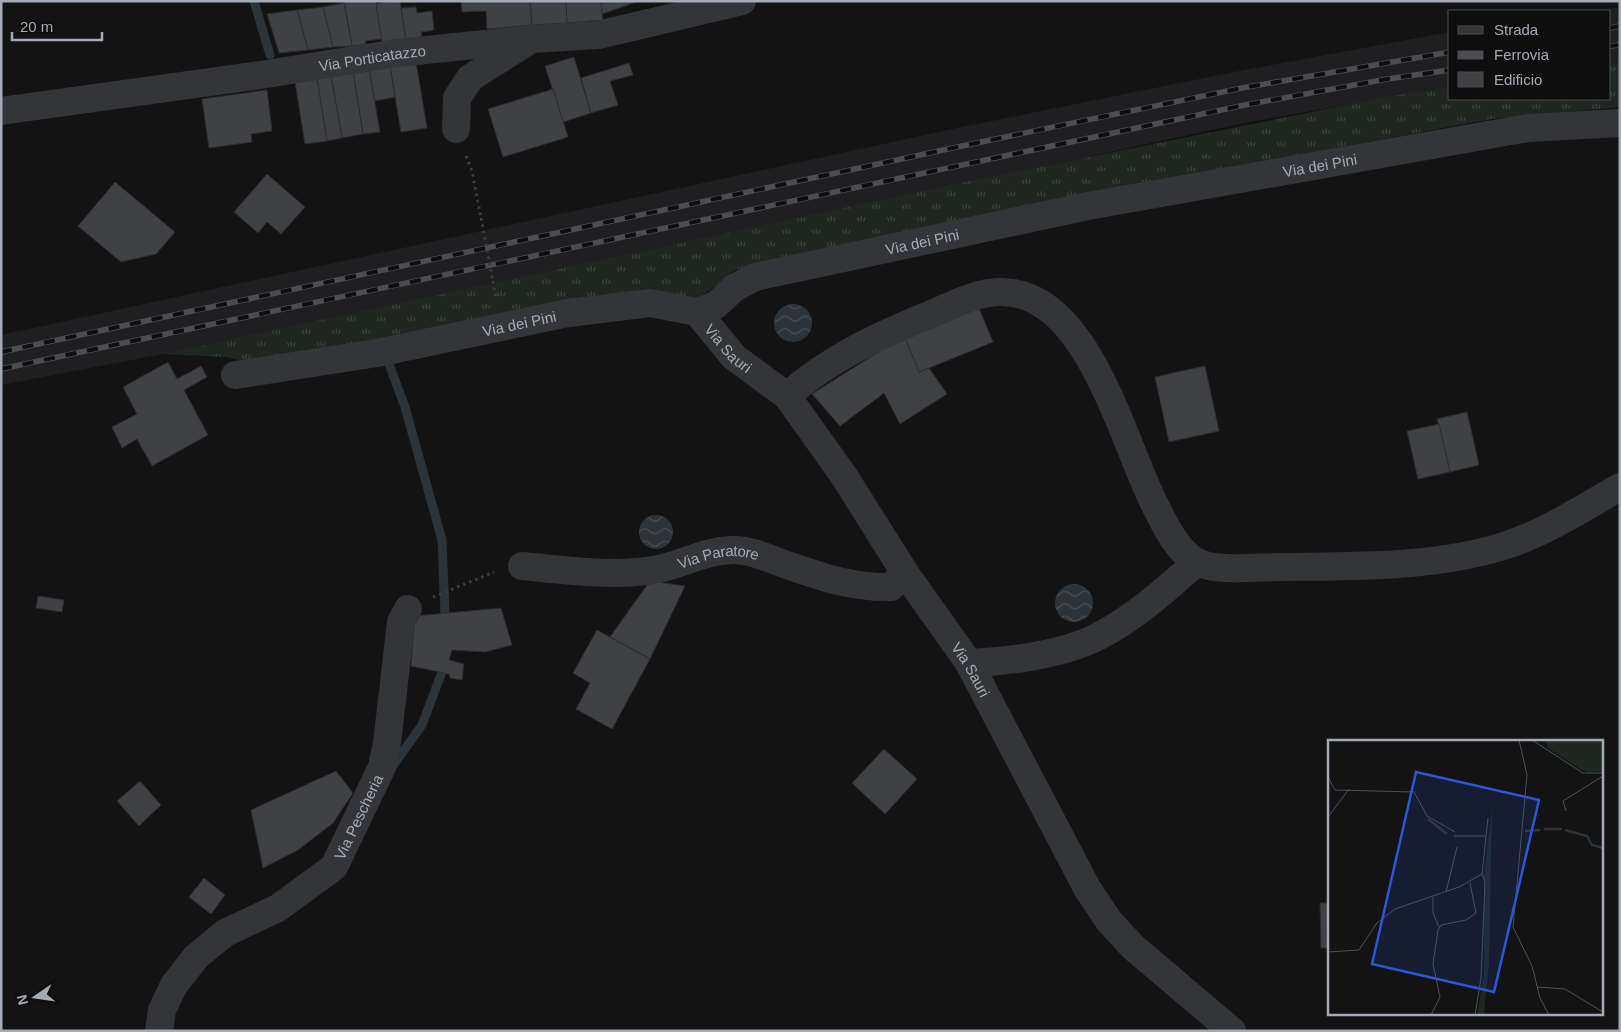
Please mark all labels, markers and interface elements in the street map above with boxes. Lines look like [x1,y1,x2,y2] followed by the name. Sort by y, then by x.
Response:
[12,10,102,42] scale bar
[1448,10,1611,100] legend
[20,18,53,35] text: 20 m
[1494,21,1539,38] text: Strada
[317,42,427,74] street label: Via Porticatazzo
[1494,46,1550,63] text: Ferrovia
[1494,71,1542,88] text: Edificio
[1282,150,1358,180] street label: Via dei Pini
[884,225,961,257] street label: Via dei Pini
[481,307,558,339] street label: Via dei Pini
[702,320,755,376] street label: Via Sauri
[675,541,761,572] street label: Via Paratore
[948,639,994,700] street label: Via Sauri
[1328,740,1604,1014] inset map
[331,771,386,862] street label: Via Pescheria
[10,972,60,1022] north arrow
[13,993,31,1007] text: N

